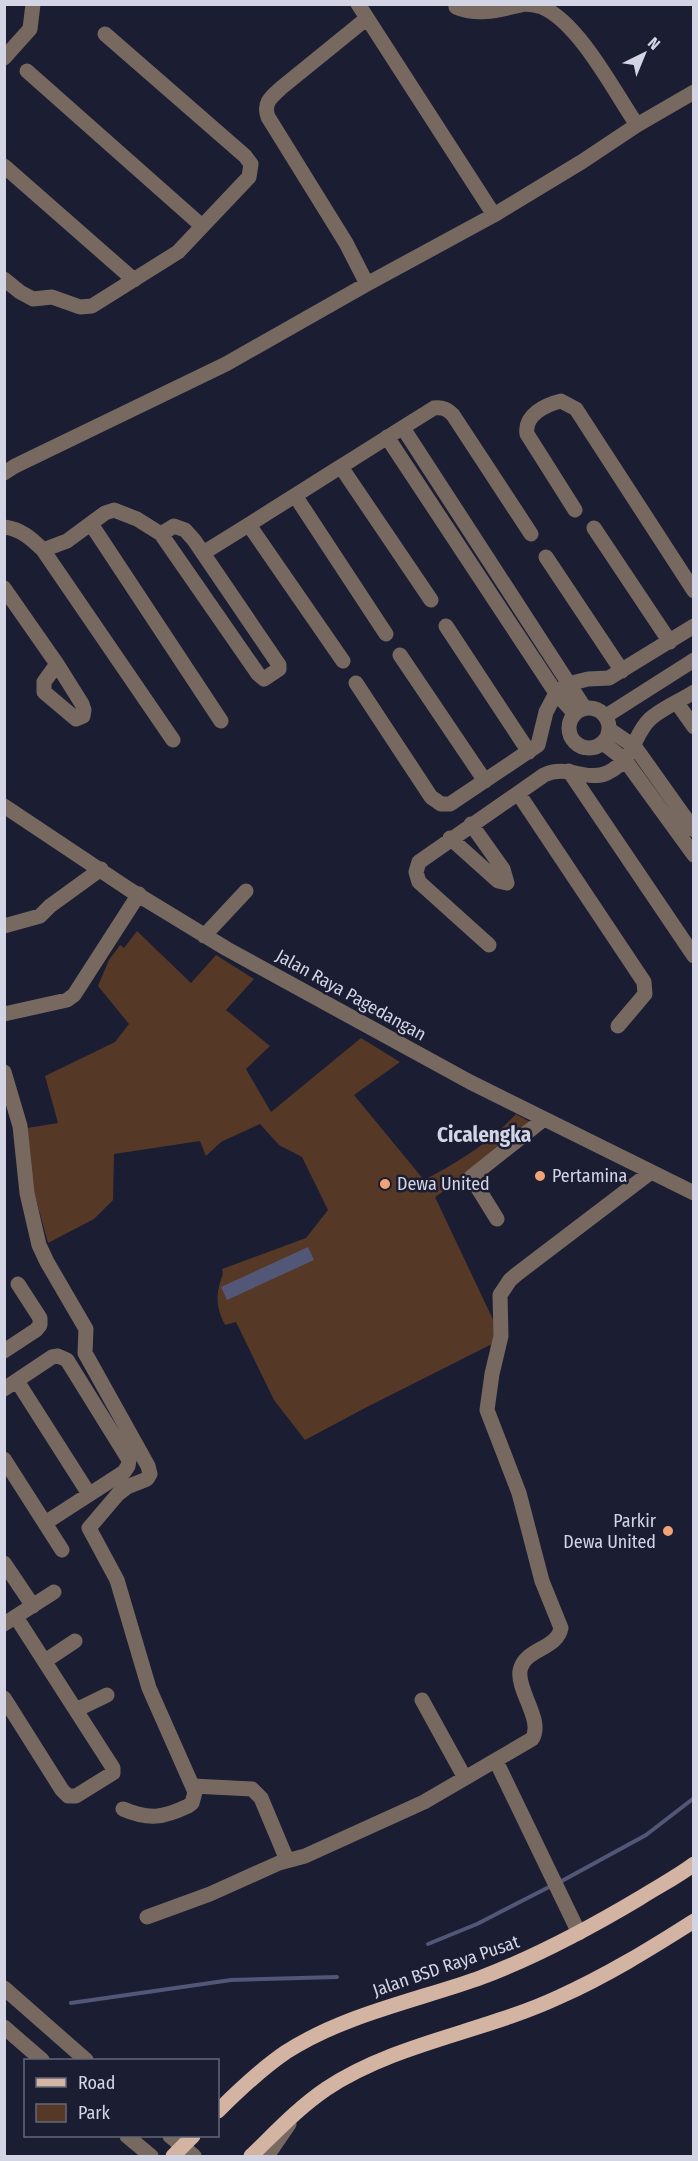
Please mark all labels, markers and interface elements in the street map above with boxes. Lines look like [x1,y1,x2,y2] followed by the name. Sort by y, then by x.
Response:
[614,24,674,84] north arrow
[644,33,664,54] text: N
[272,945,430,1045] street label: Jalan Raya Pagedangan
[437,1122,531,1148] district label: Cicalengka
[552,1165,627,1187] place label: Pertamina
[533,1169,547,1183] marker: Pertamina
[397,1173,490,1195] place label: Dewa United
[378,1177,392,1191] marker: Dewa United
[563,1510,657,1553] place label: Parkir Dewa United
[661,1524,675,1538] marker: Parkir Dewa United
[370,1931,522,2001] street label: Jalan BSD Raya Pusat
[24,2059,219,2137] legend
[78,2072,115,2094] text: Road
[78,2102,111,2124] text: Park

